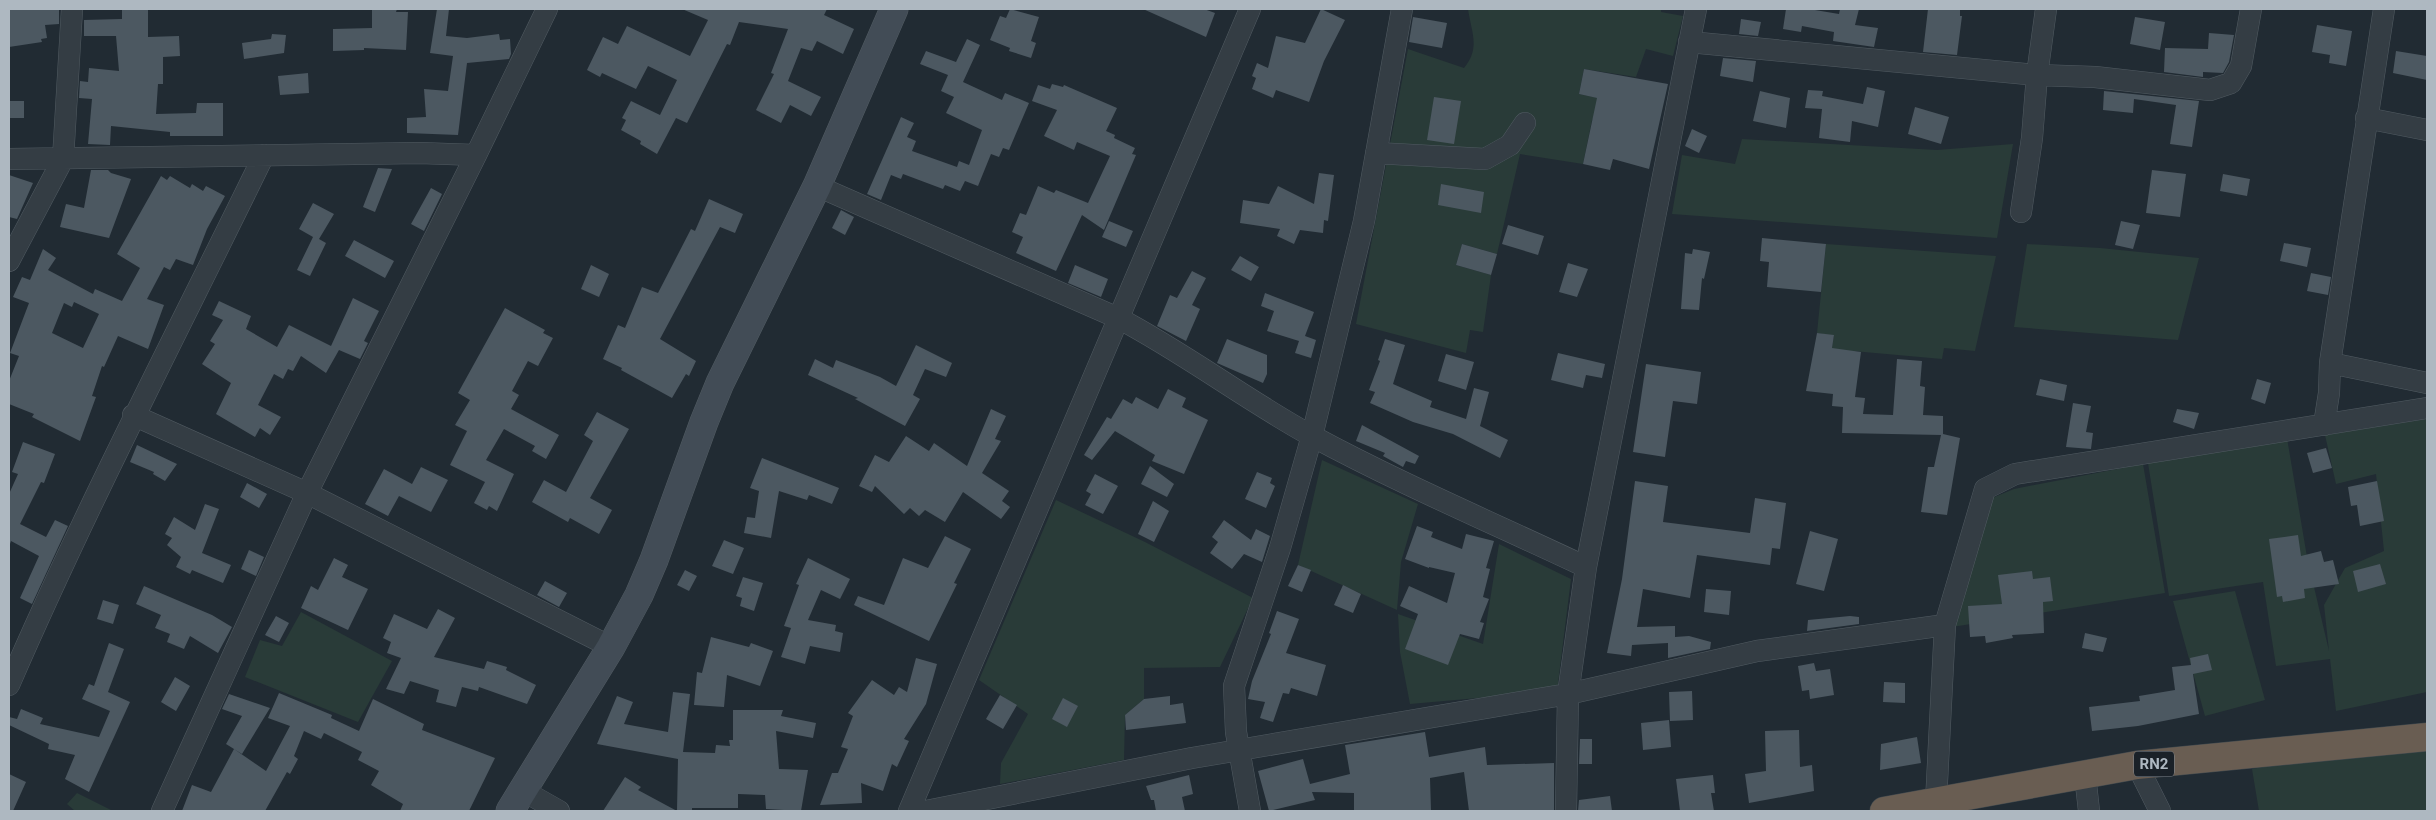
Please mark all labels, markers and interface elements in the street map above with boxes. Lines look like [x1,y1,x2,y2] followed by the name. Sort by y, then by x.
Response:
[2134,752,2174,776] road number: RN2

